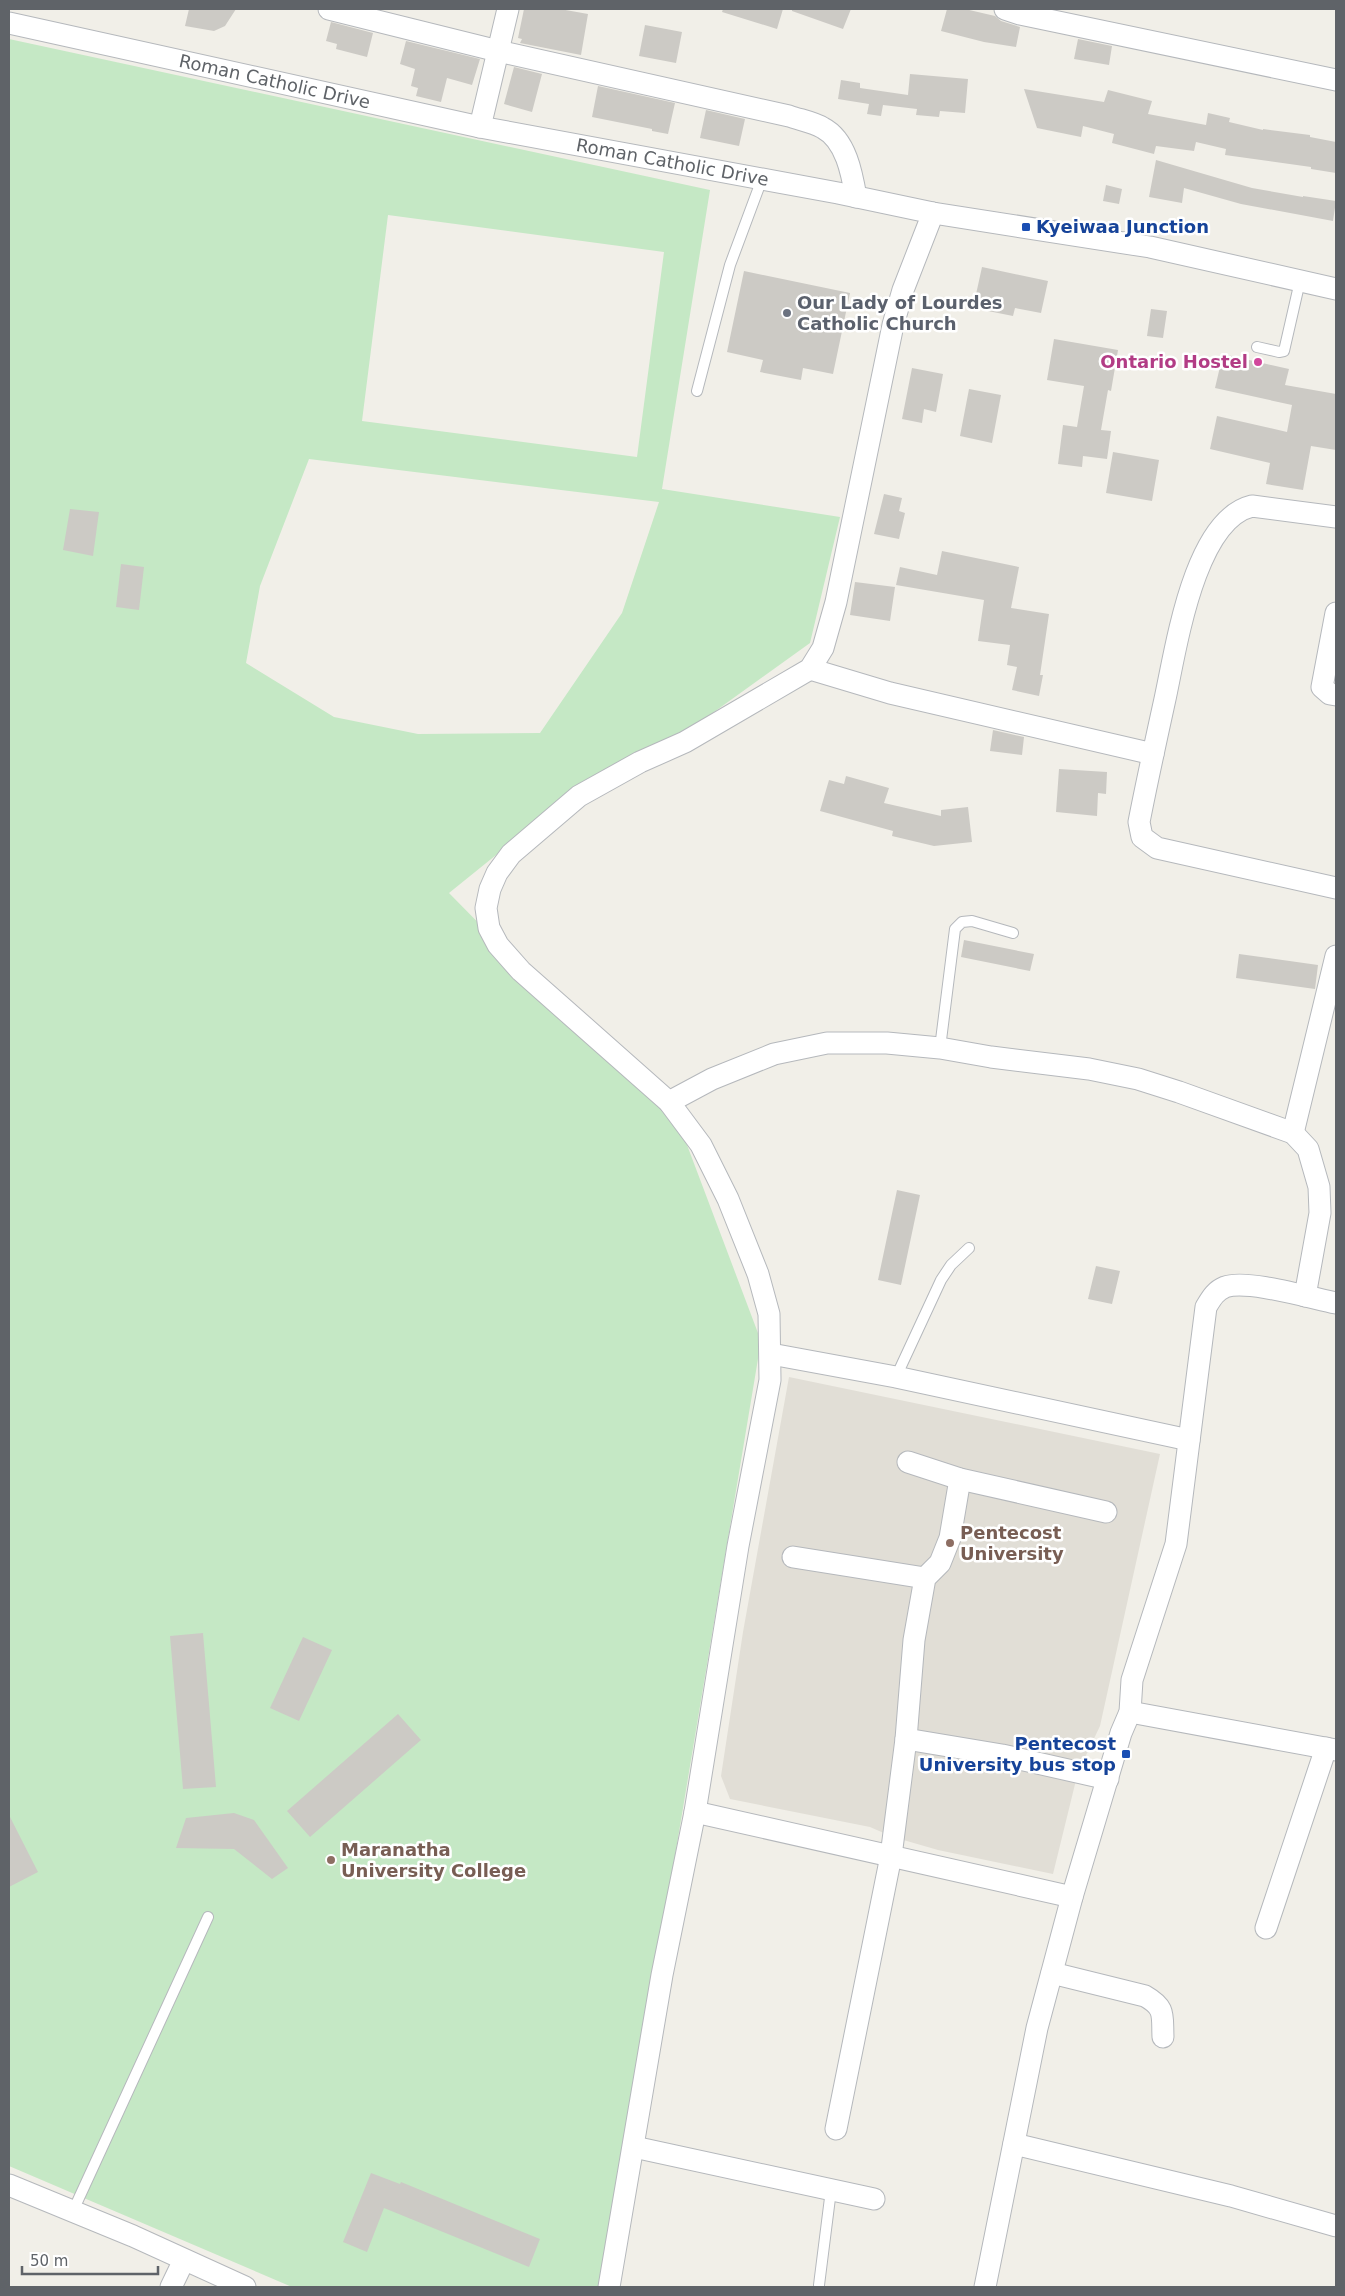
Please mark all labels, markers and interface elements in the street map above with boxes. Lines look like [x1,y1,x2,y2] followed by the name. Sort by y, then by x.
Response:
[177,50,372,112] street label: Roman Catholic Drive
[575,134,770,190] street label: Roman Catholic Drive
[1036,216,1209,237] place label: Kyeiwaa Junction
[1020,221,1032,233] marker: Kyeiwaa Junction
[797,292,1003,334] place label: Our Lady of Lourdes Catholic Church
[781,307,793,319] marker: Our Lady of Lourdes Catholic Church
[1100,351,1248,372] place label: Ontario Hostel
[1252,356,1264,368] marker: Ontario Hostel
[960,1522,1064,1564] place label: Pentecost University
[944,1537,956,1549] marker: Pentecost University
[919,1733,1116,1775] place label: Pentecost University bus stop
[1120,1748,1132,1760] marker: Pentecost University bus stop
[341,1839,526,1881] place label: Maranatha University College
[325,1854,337,1866] marker: Maranatha University College
[22,2244,159,2276] scale bar
[30,2252,68,2270] text: 50 m

